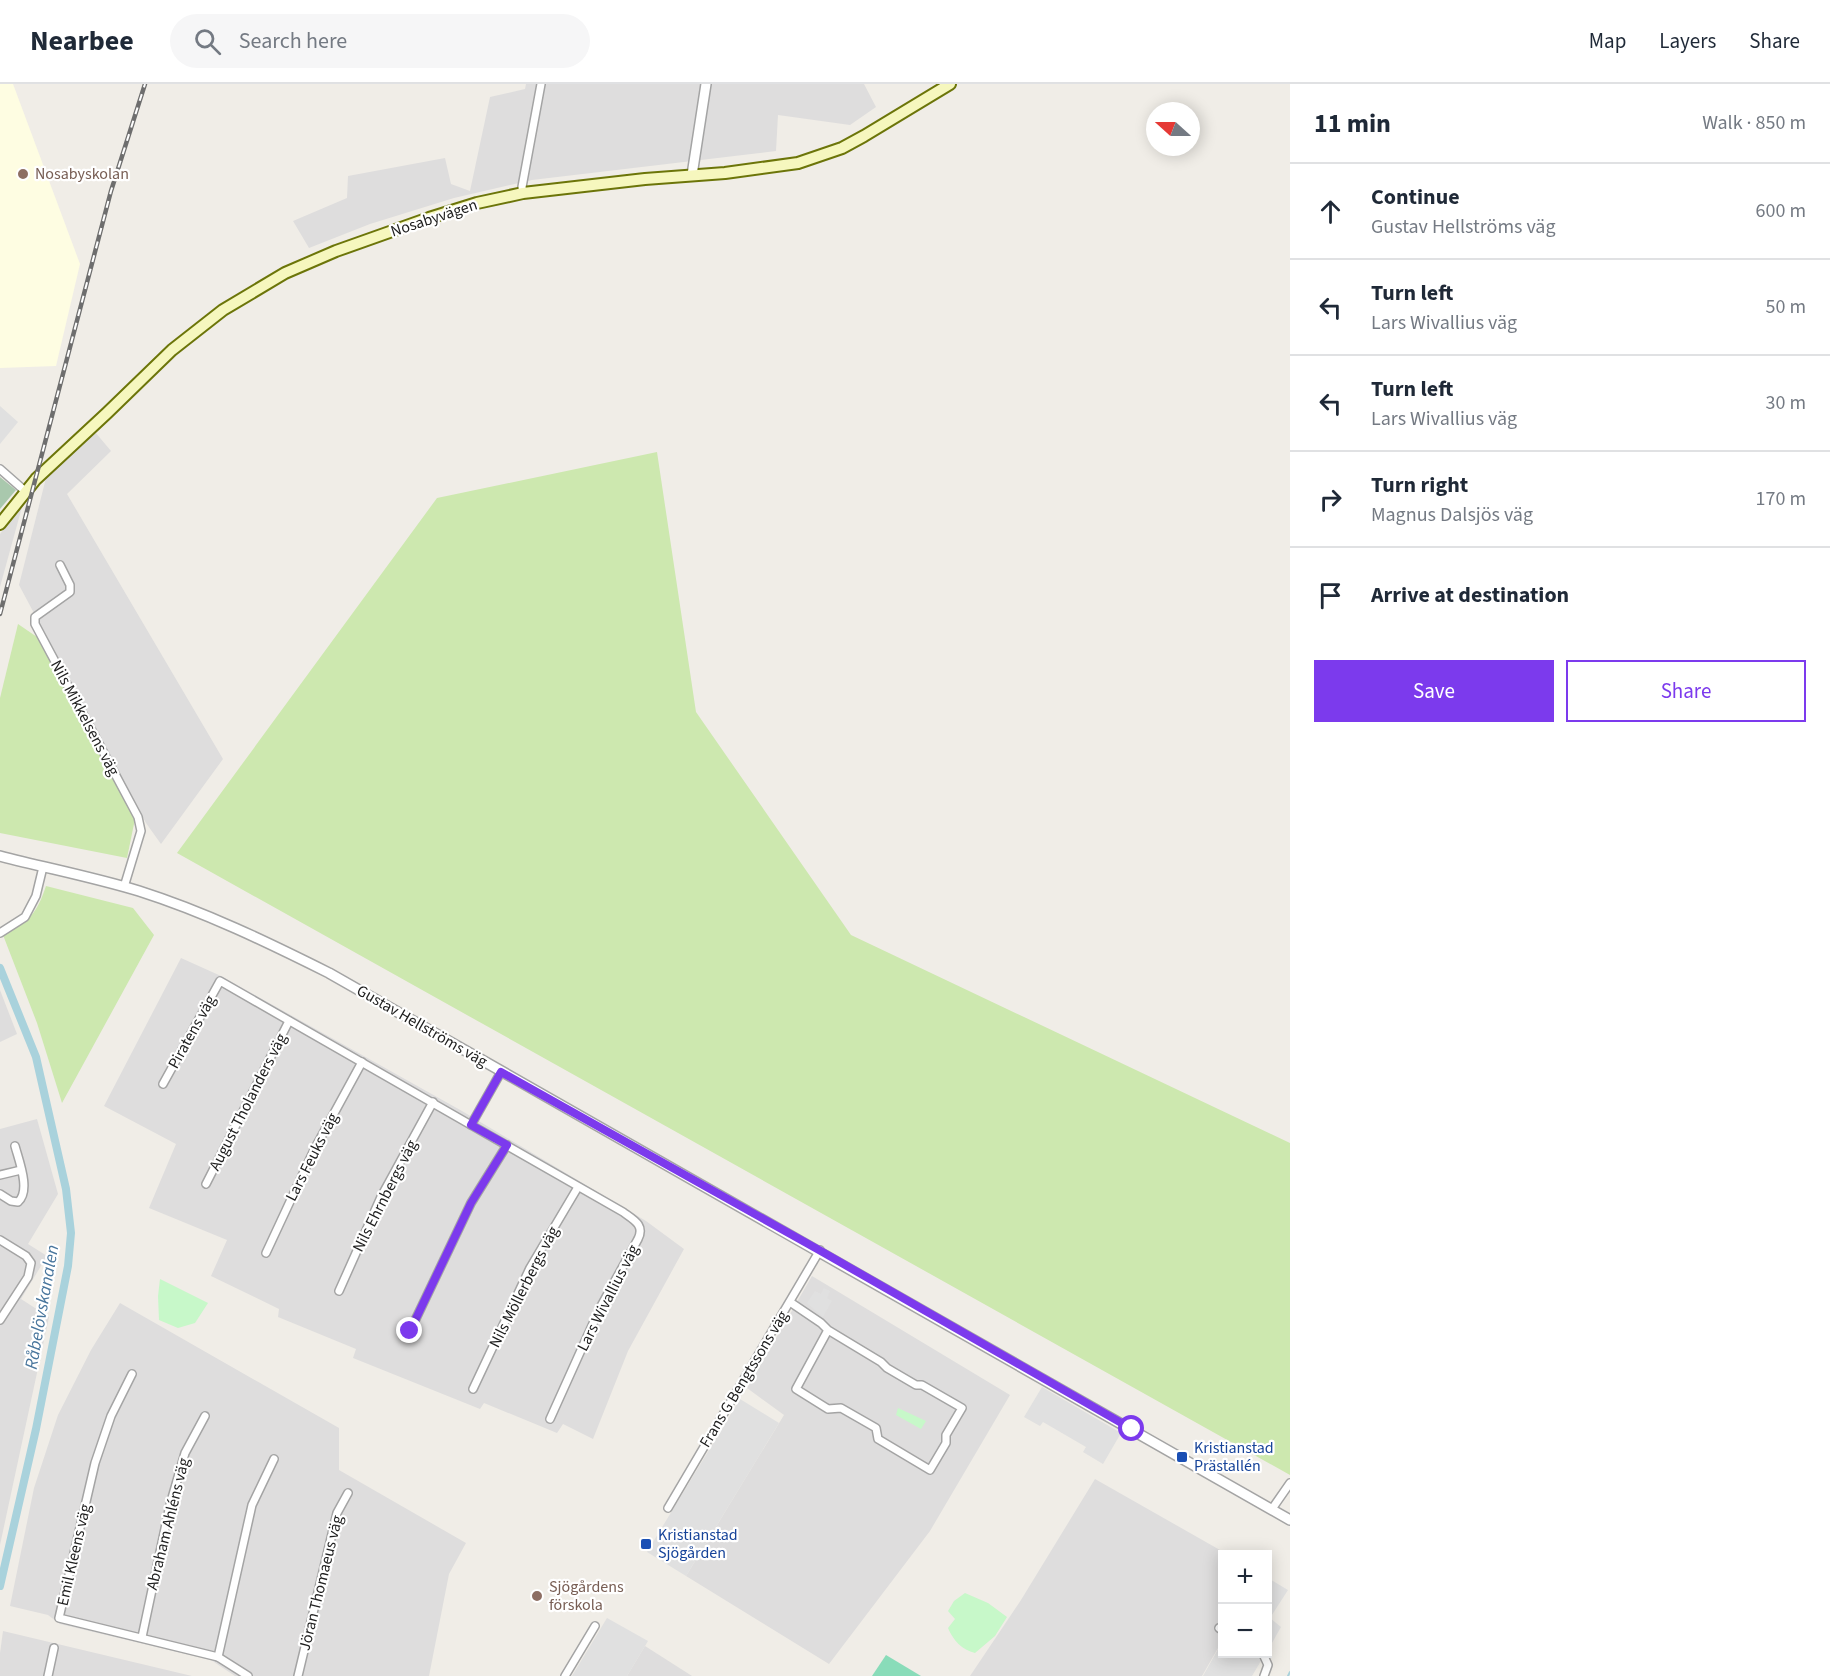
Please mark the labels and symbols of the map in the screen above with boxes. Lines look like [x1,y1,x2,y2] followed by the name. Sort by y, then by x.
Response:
[1146,102,1200,156] north arrow
[35,163,129,185] place label: Nosabyskolan
[16,167,30,181] marker: Nosabyskolan
[388,194,480,242] street label: Nosabyvägen
[45,656,125,780] street label: Nils Mikkelsens väg
[353,980,491,1072] street label: Gustav Hellströms väg
[163,991,221,1073] street label: Piratens väg
[204,1030,292,1174] street label: August Tholanders väg
[280,1109,344,1205] street label: Lars Feuks väg
[347,1136,423,1256] street label: Nils Ehrnbergs väg
[484,1222,564,1352] street label: Nils Möllerbergs väg
[572,1241,644,1355] street label: Lars Wivallius väg
[19,1243,65,1371] water label: Råbelövskanalen
[694,1306,794,1452] street label: Frans G Bengtssons väg
[396,1317,422,1343] route end
[1118,1415,1144,1441] route start
[1194,1437,1274,1477] place label: Kristianstad Prästallén
[1175,1450,1189,1464] marker: Kristianstad Prästallén
[141,1456,195,1592] street label: Abraham Ahléns väg
[52,1502,96,1608] street label: Emil Kleens väg
[294,1513,348,1653] street label: Jöran Thomaeus väg
[658,1524,738,1564] place label: Kristianstad Sjögården
[639,1537,653,1551] marker: Kristianstad Sjögården
[549,1576,624,1616] place label: Sjögårdens förskola
[530,1589,544,1603] marker: Sjögårdens förskola

